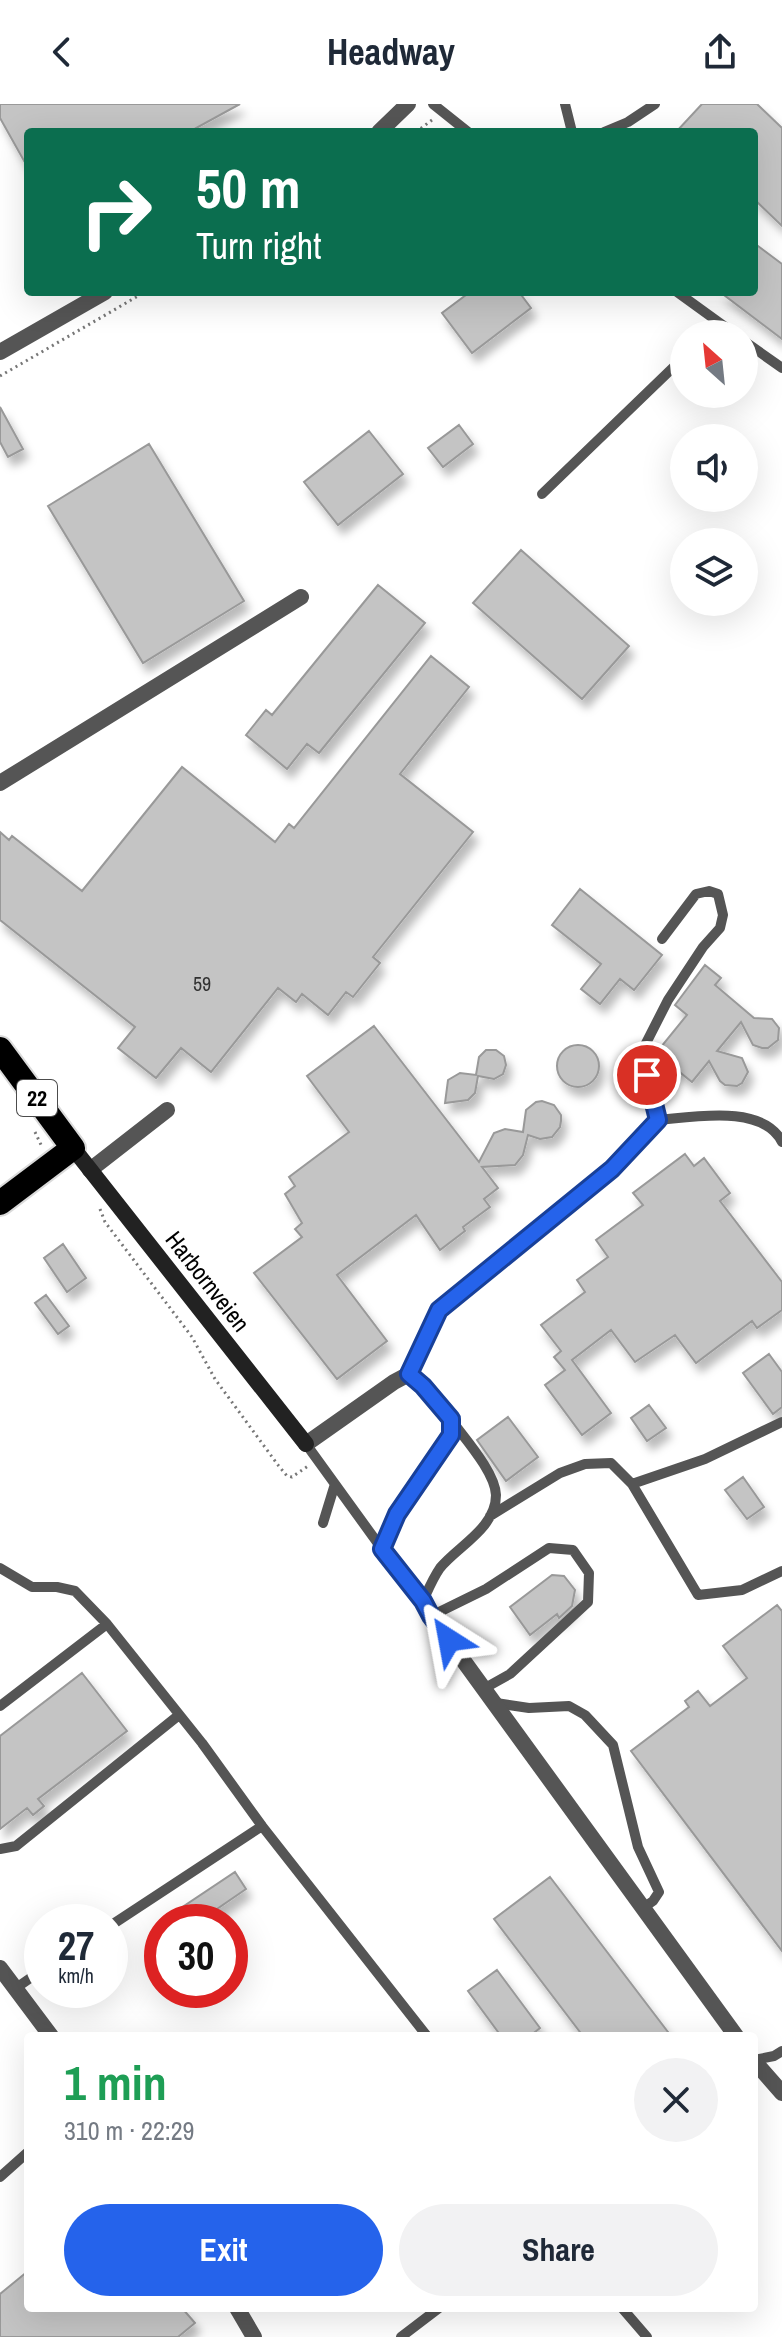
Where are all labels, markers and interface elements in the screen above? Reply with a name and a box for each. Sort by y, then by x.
text: Headway [327,28,455,76]
icon: back [40,30,84,74]
icon: share [698,30,742,74]
text: 50 m [196,150,301,225]
icon: right [64,160,168,264]
text: Turn right [196,222,321,270]
north arrow [670,320,758,408]
map controls [670,320,758,616]
button: sound [670,424,758,512]
button: layers [670,528,758,616]
house number: 59 [193,970,211,997]
pin [613,1041,681,1109]
icon: arrive [625,1053,669,1097]
road number: 22 [17,1080,57,1116]
street label: Harbornveien [159,1224,257,1338]
position arrow [407,1598,491,1682]
speed limit sign: 30 [144,1904,248,2008]
text: 27 [58,1919,94,1972]
text: km/h [58,1962,94,1989]
text: 1 min [64,2050,167,2115]
button: close [634,2058,718,2142]
text: 310 m · 22:29 [64,2113,194,2148]
button: Exit [64,2204,383,2296]
button: Share [399,2204,718,2296]

